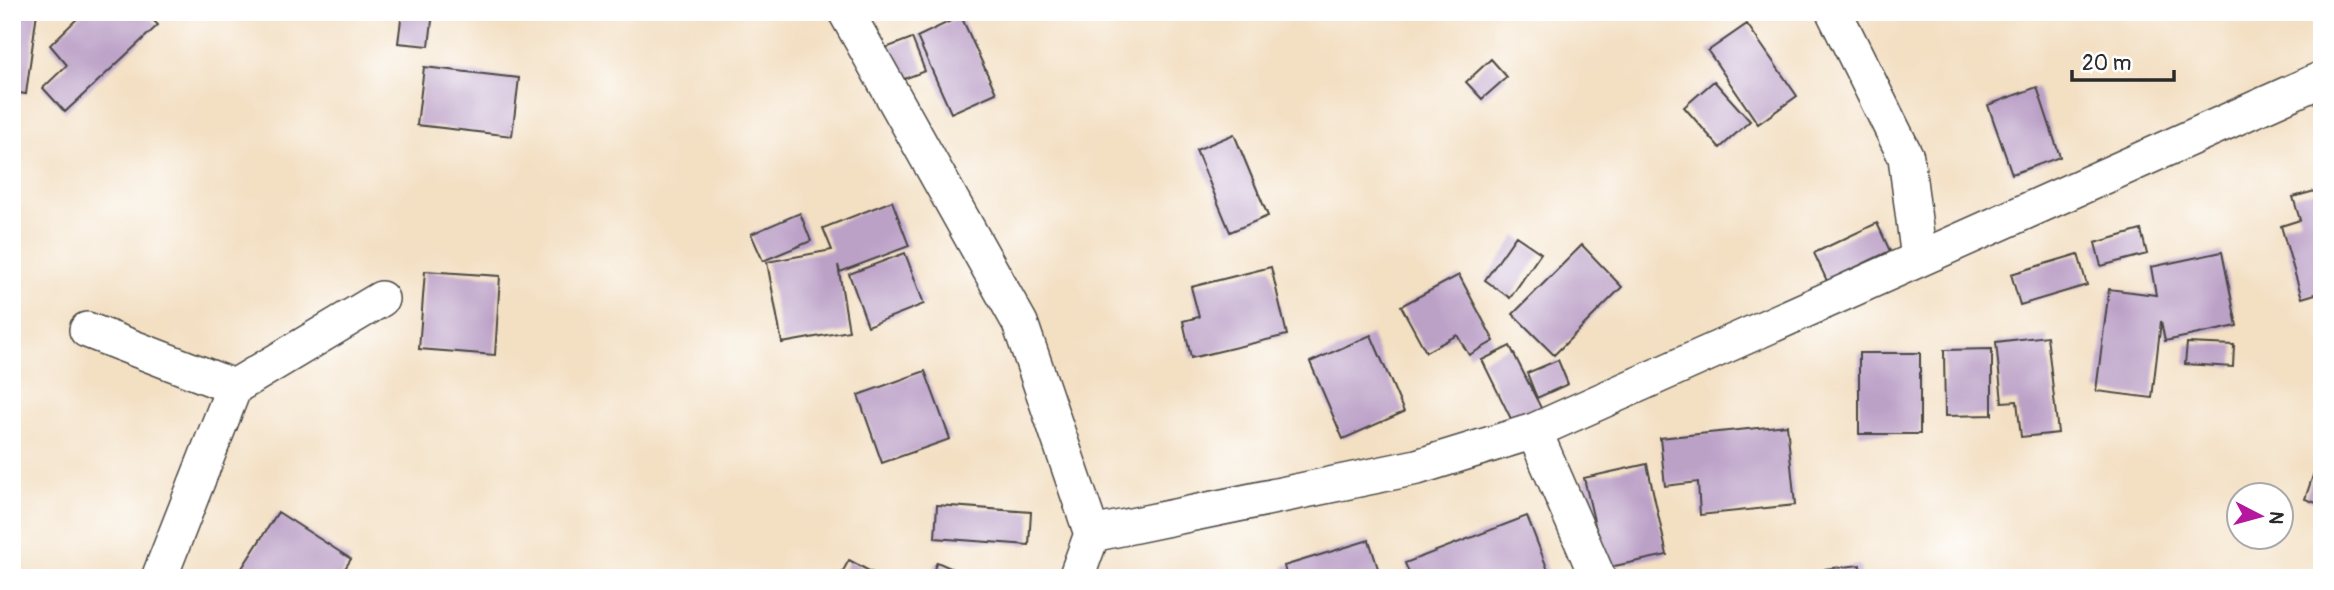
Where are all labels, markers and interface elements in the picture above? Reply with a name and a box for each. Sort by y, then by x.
scale bar [2072,38,2173,82]
text: 20 m [2082,50,2131,77]
north arrow [2226,482,2296,552]
text: N [2263,510,2289,525]

